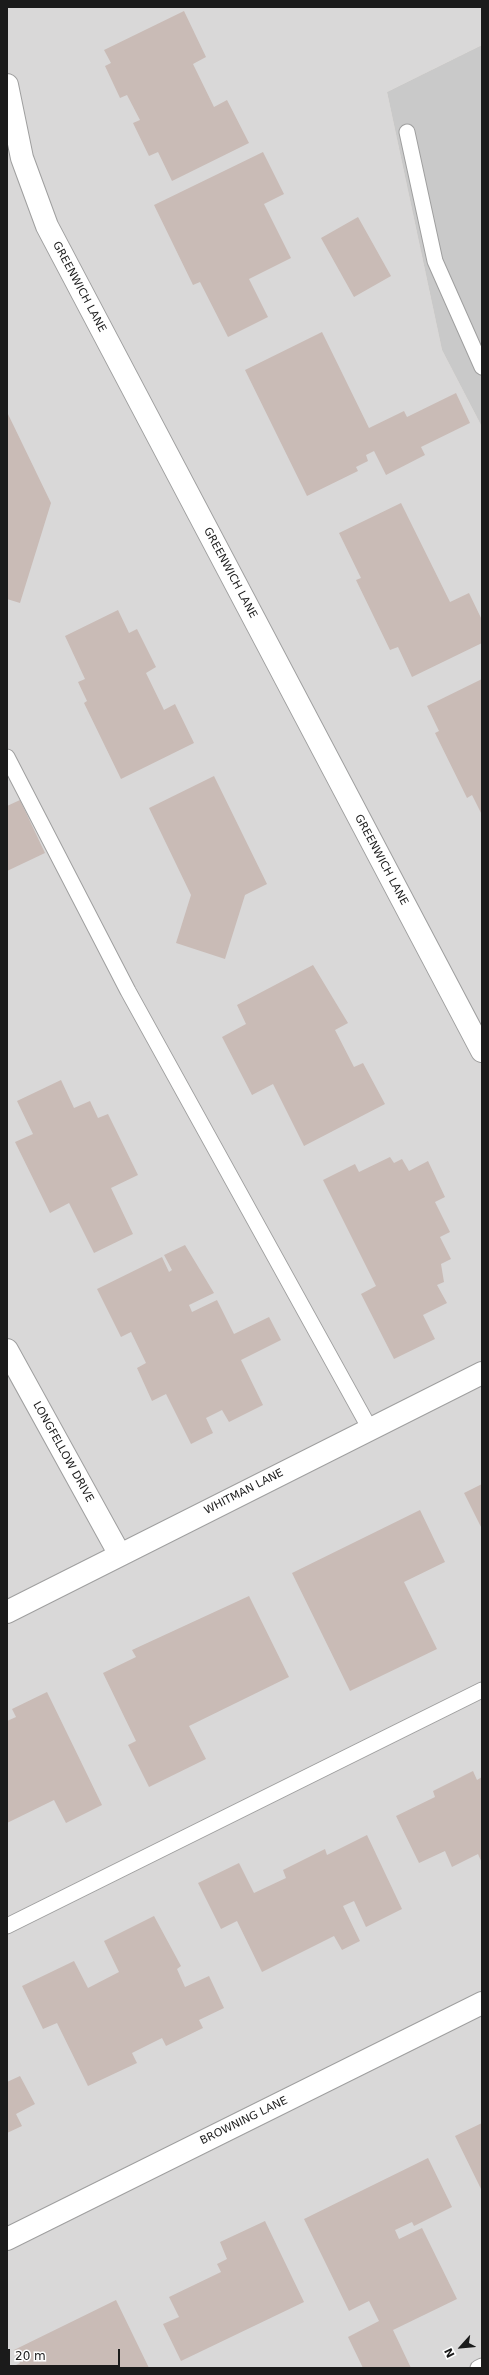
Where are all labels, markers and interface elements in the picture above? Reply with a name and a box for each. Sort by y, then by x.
street label: GREENWICH LANE [49,239,109,335]
street label: GREENWICH LANE [200,525,260,621]
street label: GREENWICH LANE [351,812,411,908]
street label: LONGFELLOW DRIVE [30,1399,96,1505]
street label: WHITMAN LANE [202,1466,286,1518]
street label: BROWNING LANE [198,2094,290,2148]
north arrow [441,2327,481,2367]
scale bar [10,2341,122,2367]
text: N [442,2346,458,2360]
text: 20 m [15,2349,46,2363]

